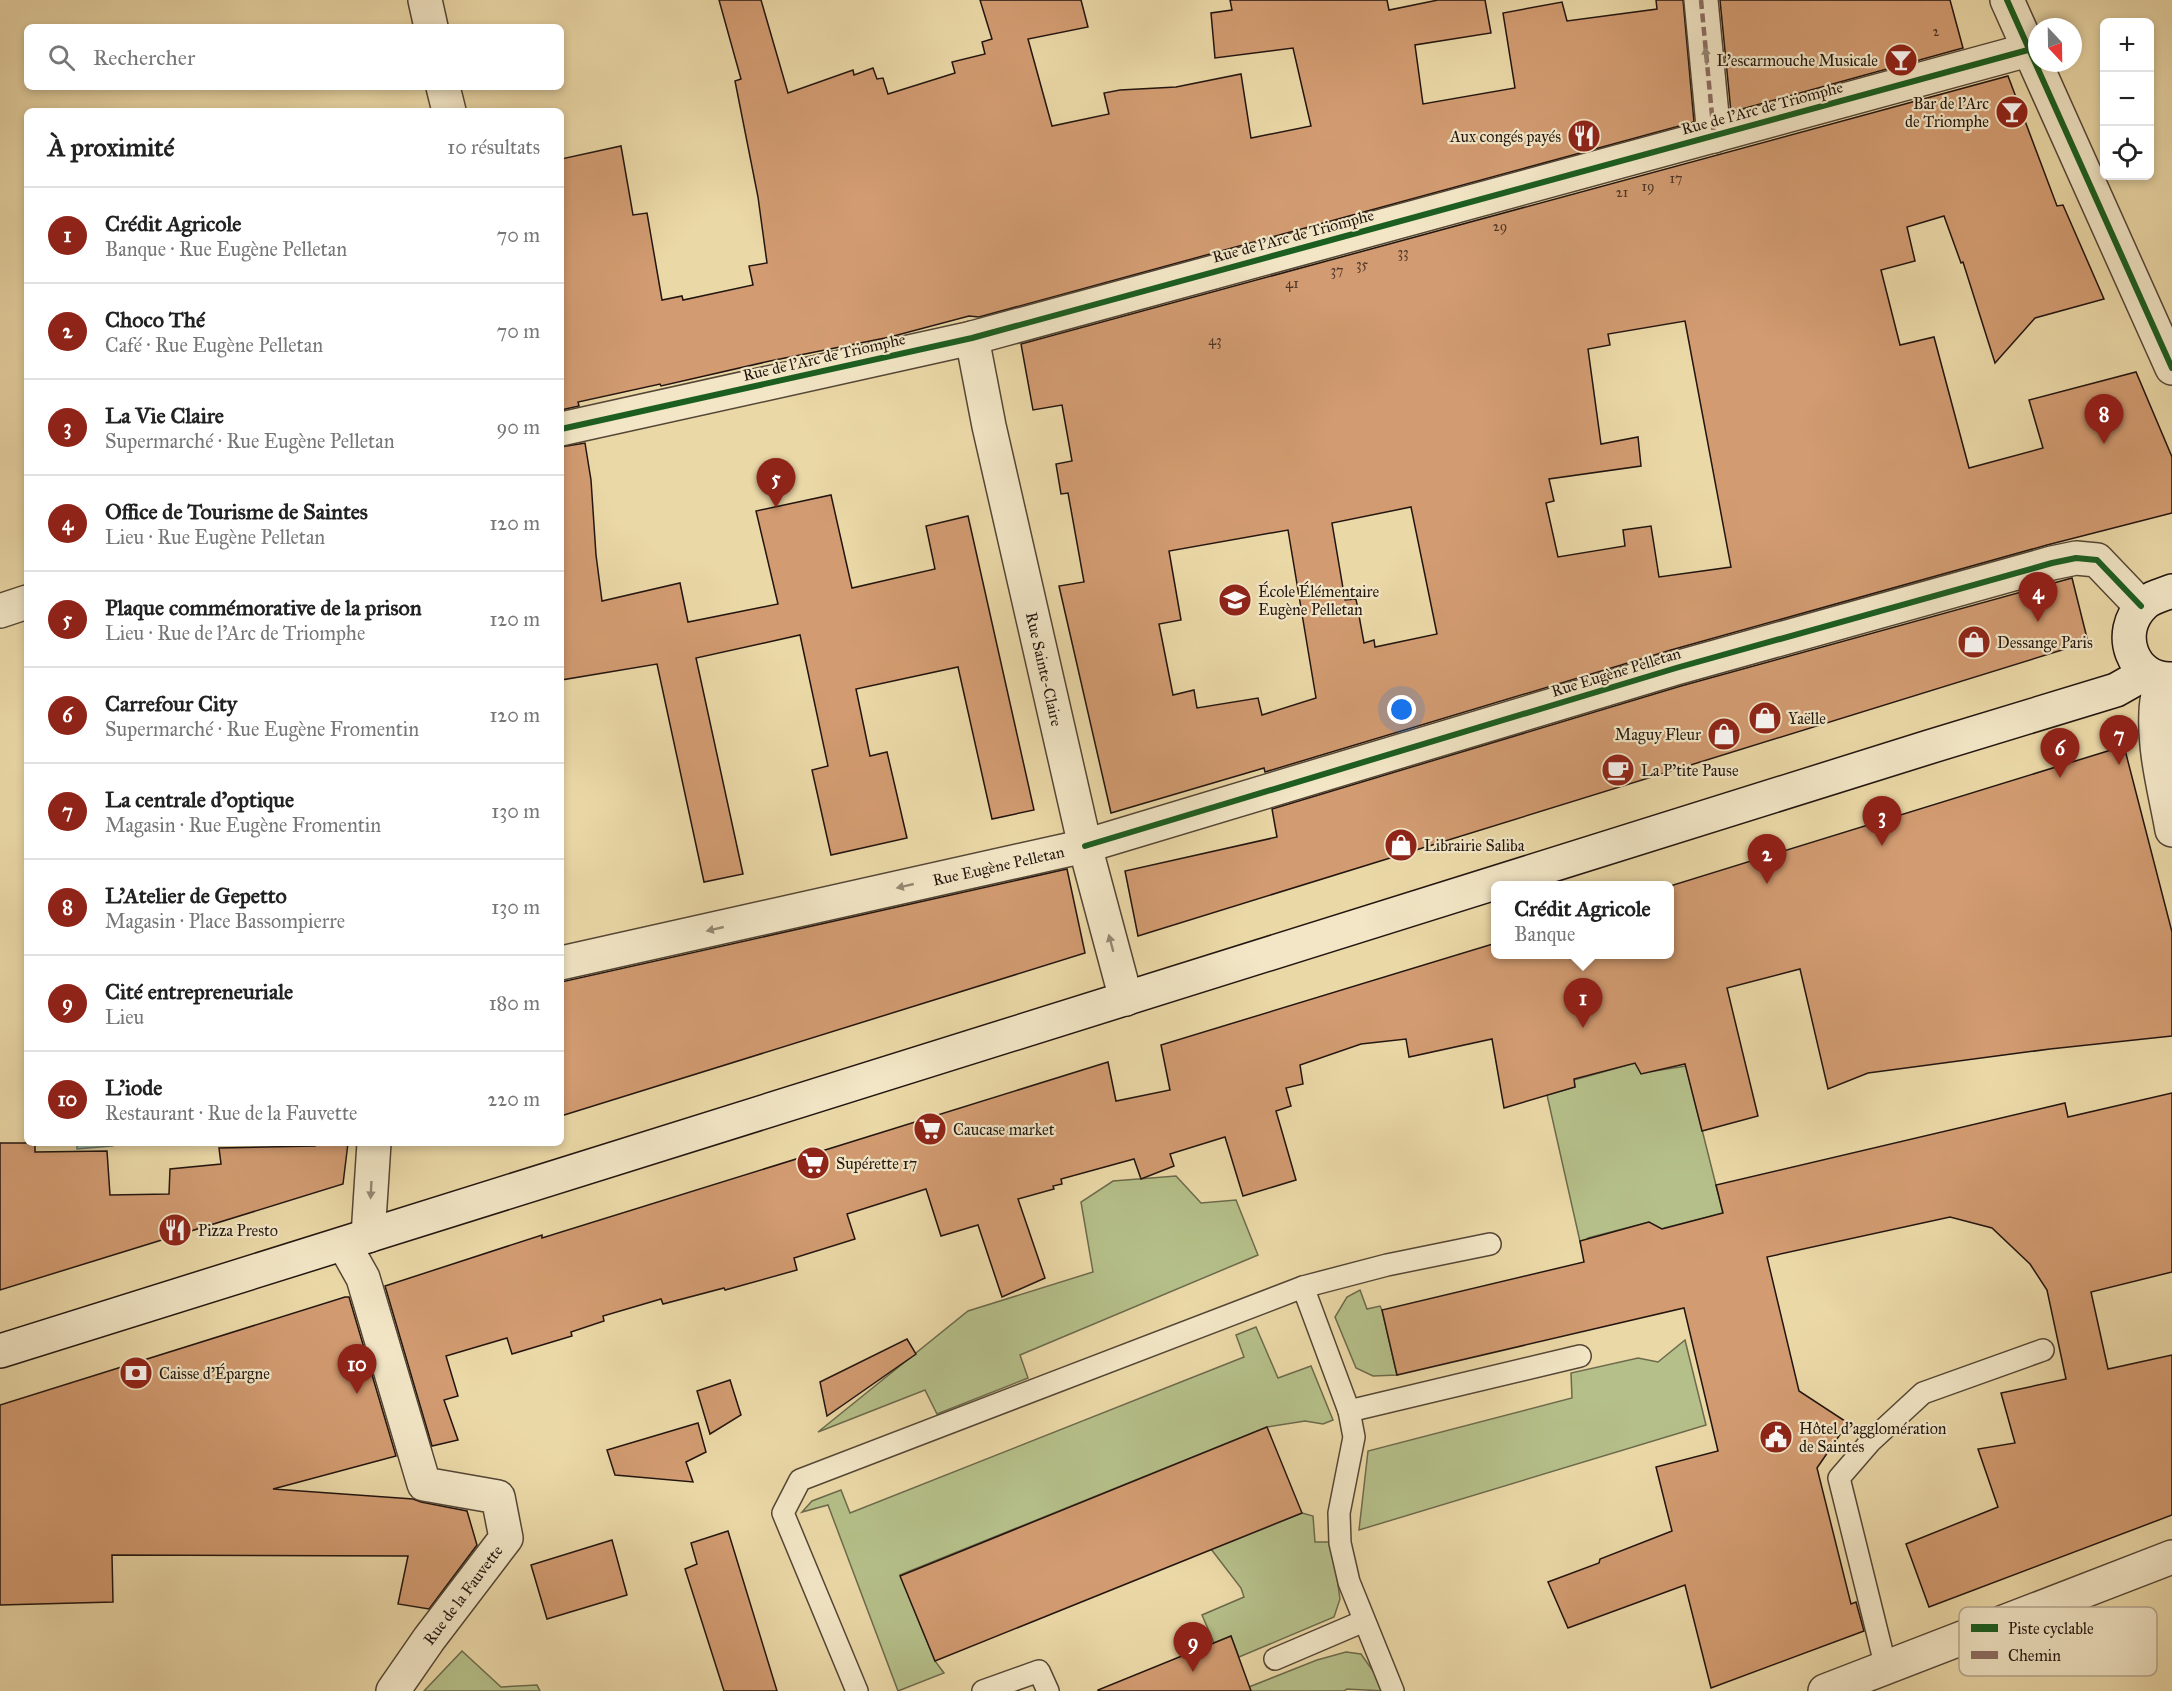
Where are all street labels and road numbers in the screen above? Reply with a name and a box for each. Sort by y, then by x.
street label: Rue de l'Arc de Triomphe [1679,77,1845,139]
street label: Rue de l'Arc de Triomphe [1210,205,1376,267]
street label: Rue de l'Arc de Triomphe [741,329,908,385]
street label: Rue Sainte-Claire [1022,610,1067,728]
street label: Rue Eugène Pelletan [1549,643,1684,702]
street label: Rue Eugène Pelletan [931,841,1066,889]
street label: Rue de la Fauvette [419,1541,507,1649]

